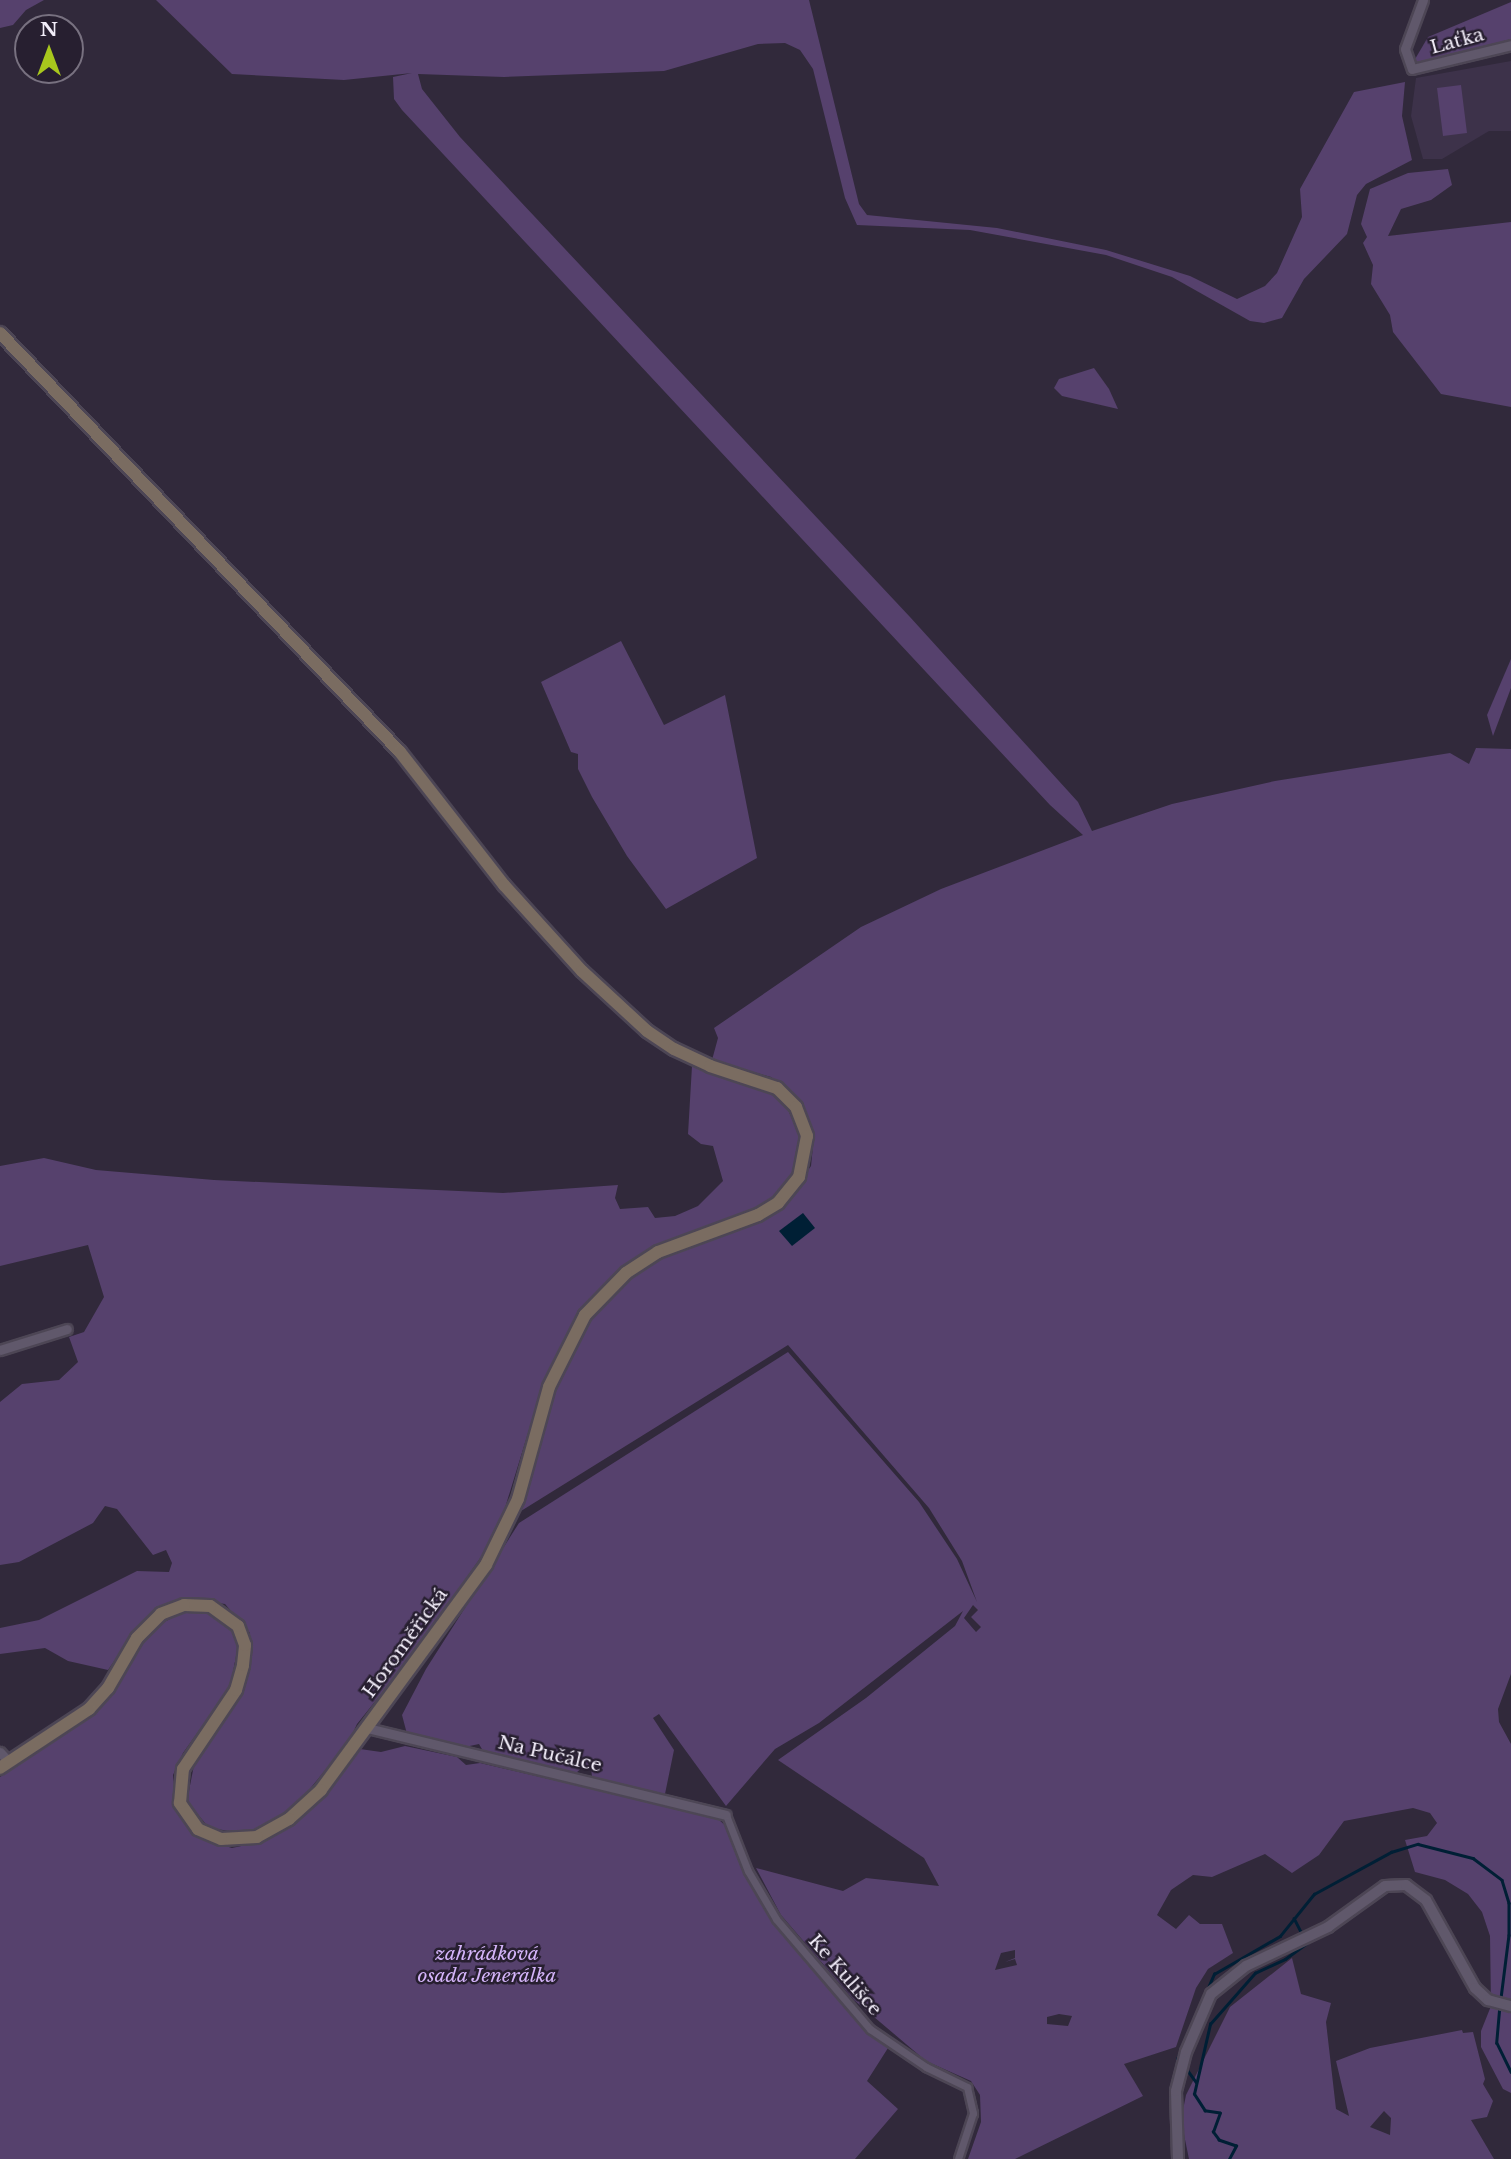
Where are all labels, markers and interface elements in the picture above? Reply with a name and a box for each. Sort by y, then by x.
north arrow [14,14,84,84]
text: N [40,18,58,41]
street label: Laťka [1428,23,1486,59]
street label: Horoměřická [358,1584,452,1702]
street label: Na Pučálce [496,1731,604,1777]
street label: Ke Kulišce [803,1930,887,2020]
park label: zahrádková osada Jenerálka [417,1943,557,1987]

